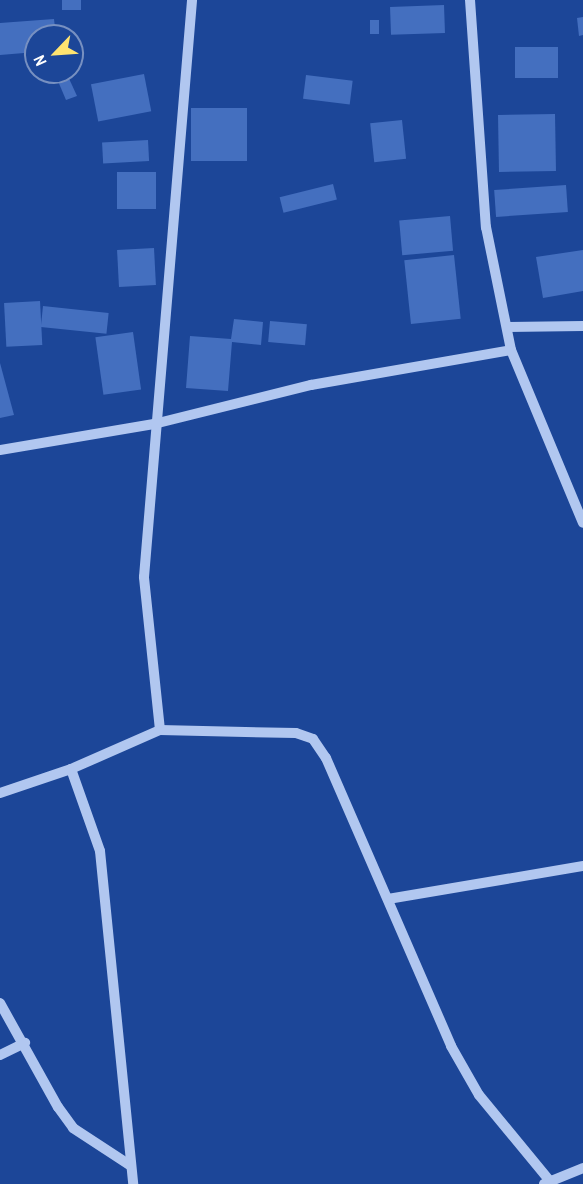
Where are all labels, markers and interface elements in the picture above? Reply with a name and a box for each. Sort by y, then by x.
north arrow [24,24,84,84]
text: N [28,52,51,70]

